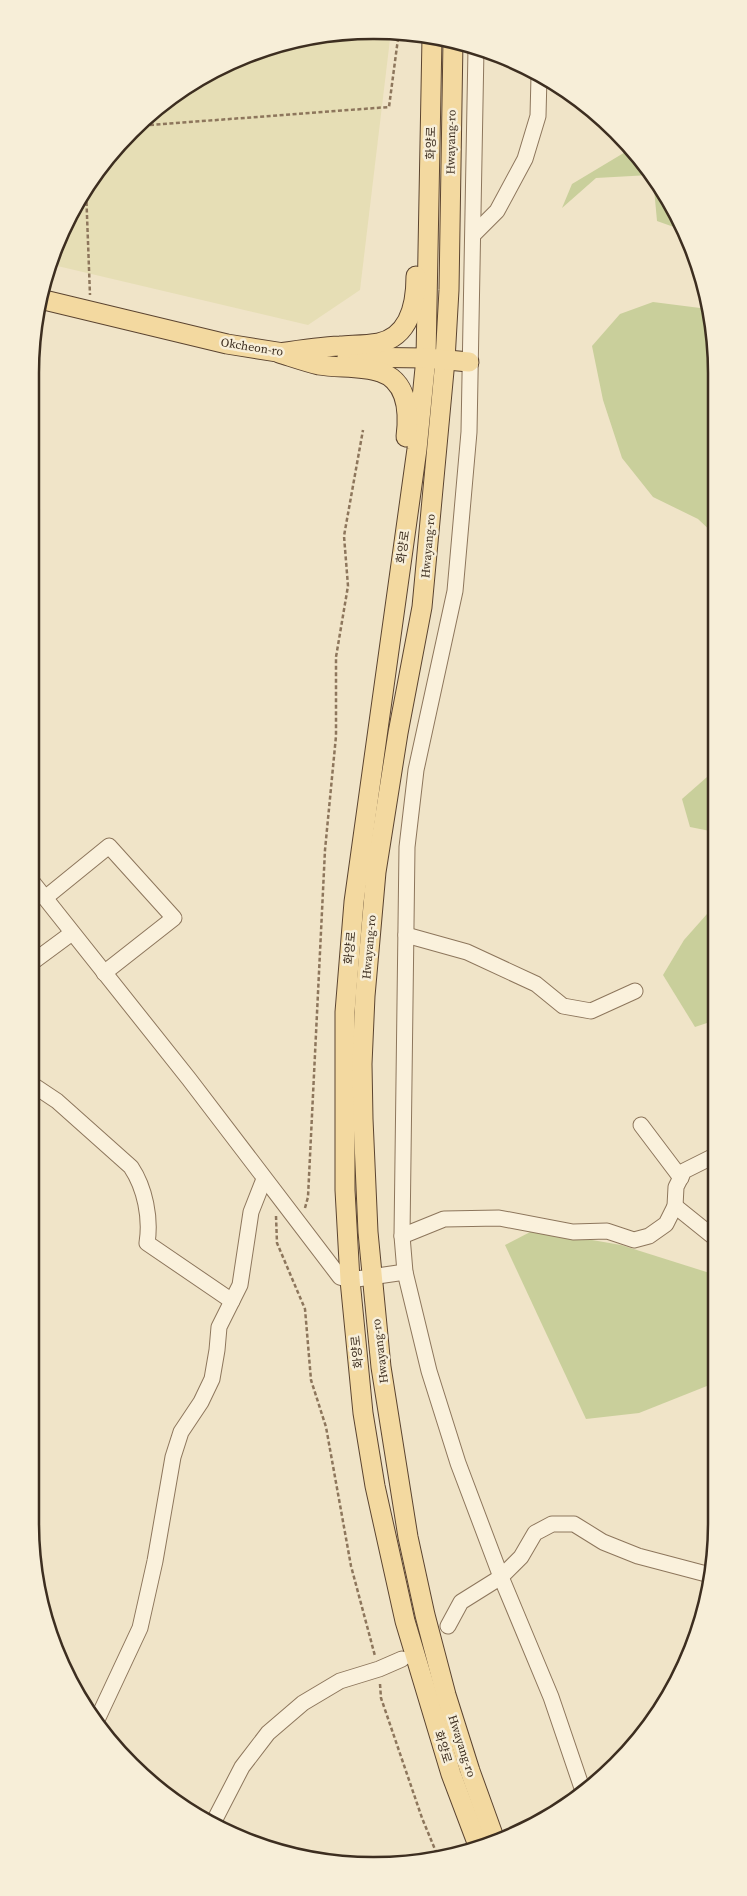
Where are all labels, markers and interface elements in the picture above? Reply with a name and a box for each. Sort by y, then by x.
street label: Hwayang-ro [442,109,460,174]
street label: 화양로 [423,126,439,160]
street label: Okcheon-ro [220,334,285,360]
street label: Hwayang-ro [417,513,439,579]
street label: 화양로 [393,529,413,565]
street label: Hwayang-ro [358,914,380,980]
street label: 화양로 [341,931,359,965]
street label: Hwayang-ro [368,1318,392,1384]
street label: 화양로 [347,1335,367,1369]
street label: Hwayang-ro [444,1713,480,1780]
street label: 화양로 [431,1729,455,1765]

